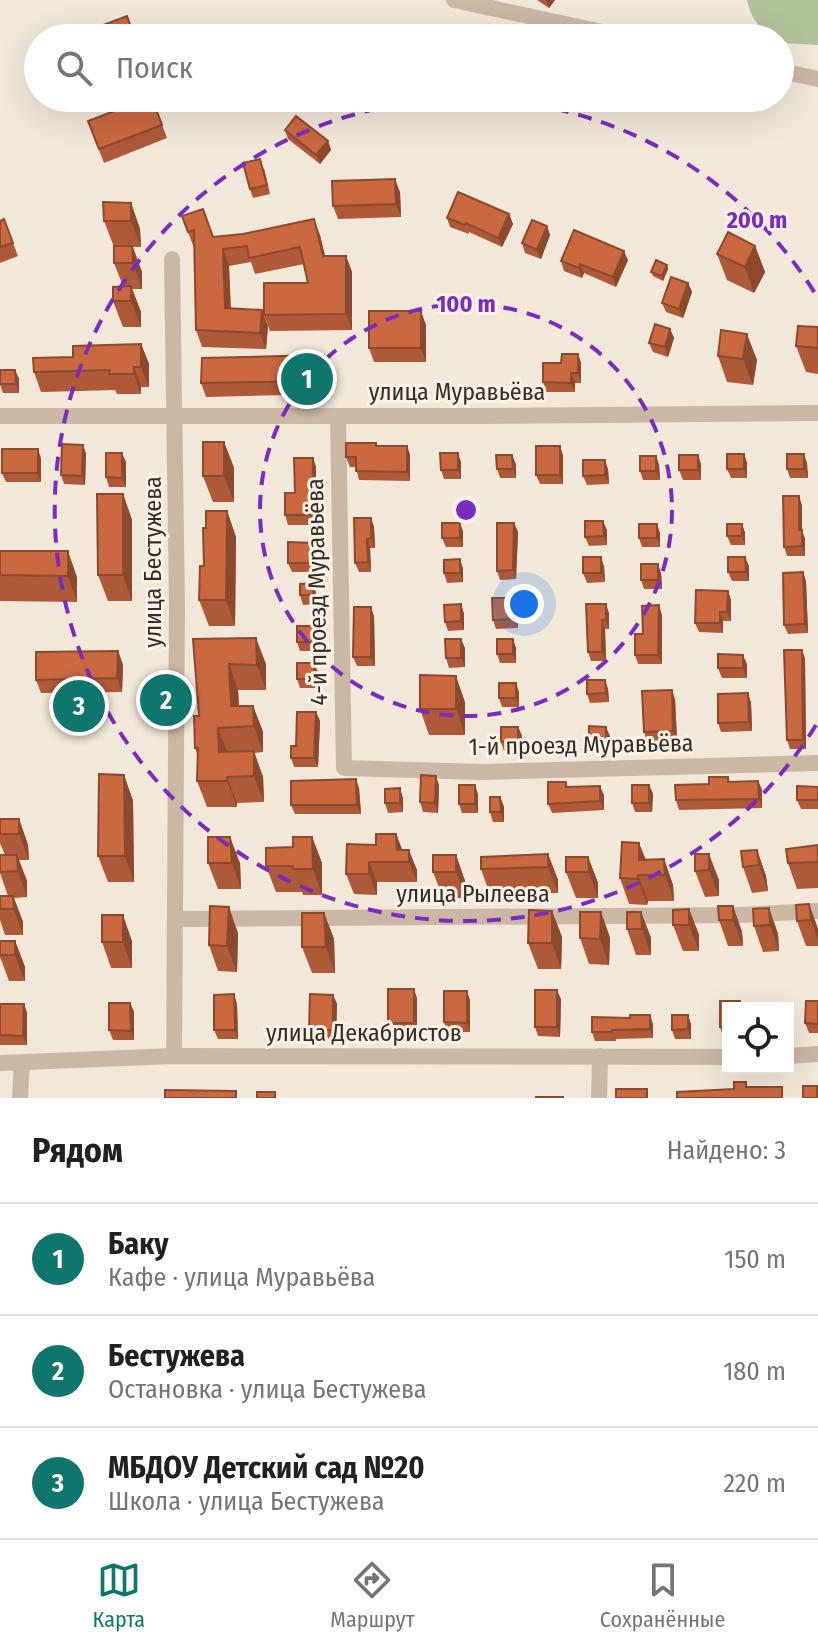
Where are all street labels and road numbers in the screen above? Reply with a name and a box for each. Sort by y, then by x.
street label: улица Муравьёва [369,378,545,406]
street label: улица Бестужева [139,476,167,648]
street label: 4-й проезд Муравьёва [301,478,333,706]
street label: 1-й проезд Муравьёва [468,729,694,761]
street label: улица Рылеева [396,880,550,908]
street label: улица Декабристов [266,1019,462,1047]

